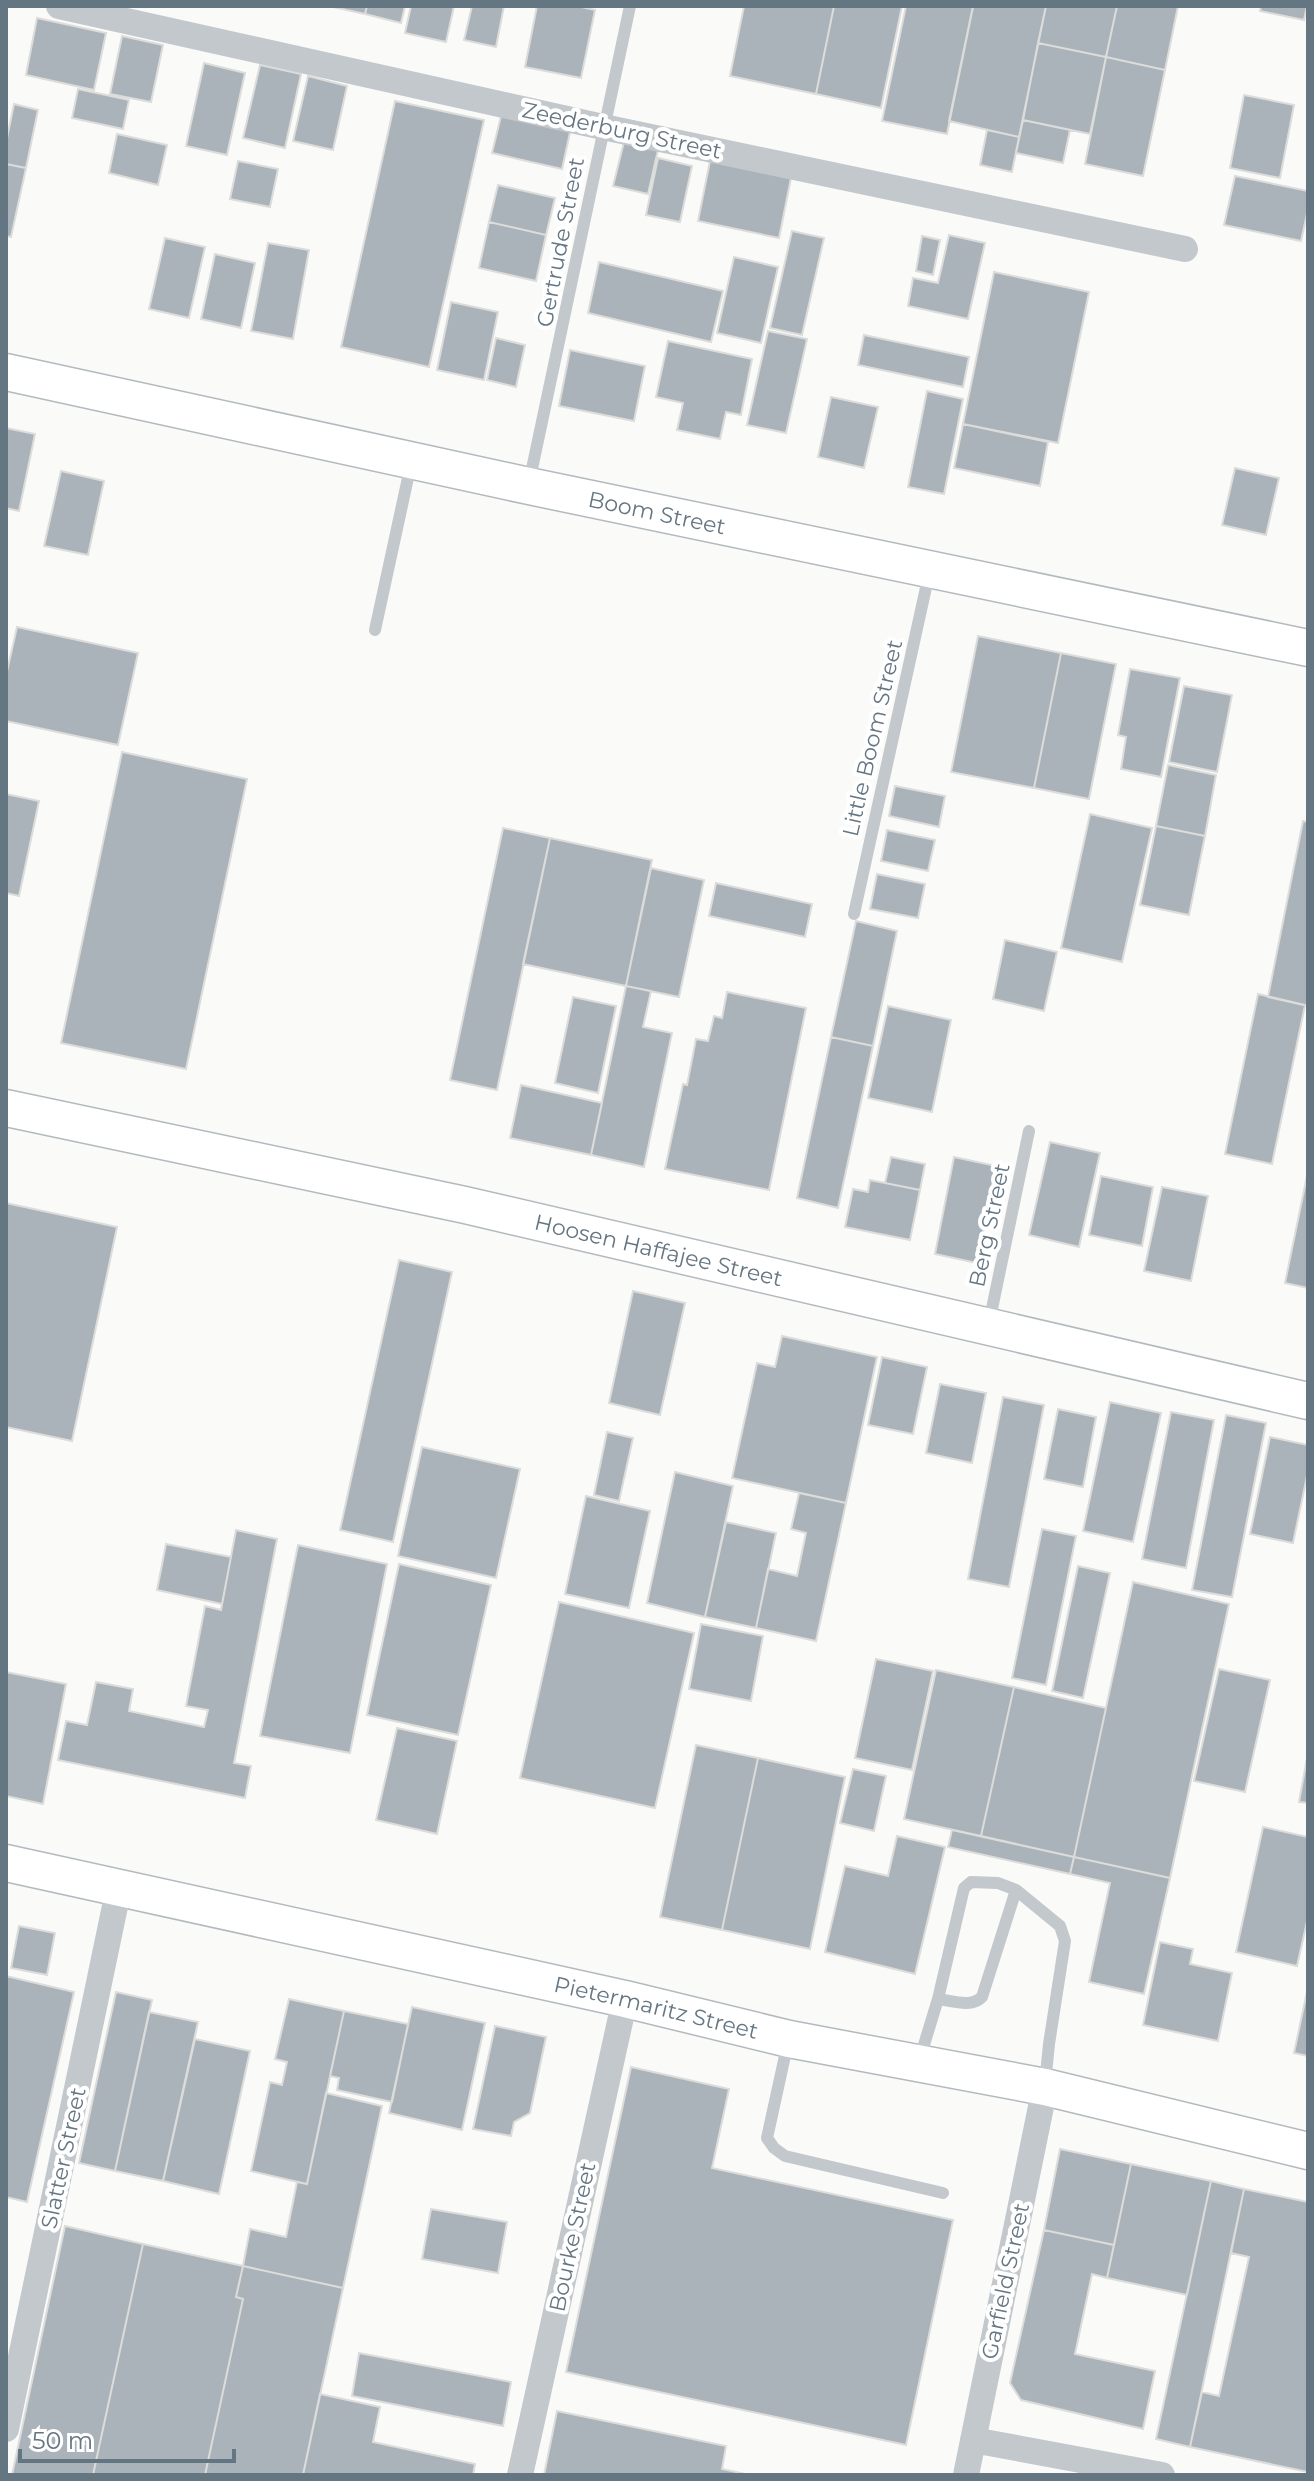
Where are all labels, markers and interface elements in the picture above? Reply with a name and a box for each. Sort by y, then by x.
street label: Zeederburg Street [520,96,724,165]
street label: Gertrude Street [531,155,590,329]
street label: Boom Street [586,486,728,541]
street label: Little Boom Street [837,637,908,839]
street label: Berg Street [963,1161,1016,1289]
street label: Hoosen Haffajee Street [532,1209,785,1292]
street label: Pietermaritz Street [552,1971,761,2045]
street label: Slatter Street [35,2085,92,2231]
street label: Bourke Street [543,2160,602,2314]
street label: Garfield Street [976,2201,1035,2362]
scale bar [20,2413,234,2463]
text: 50 m [32,2426,93,2455]

